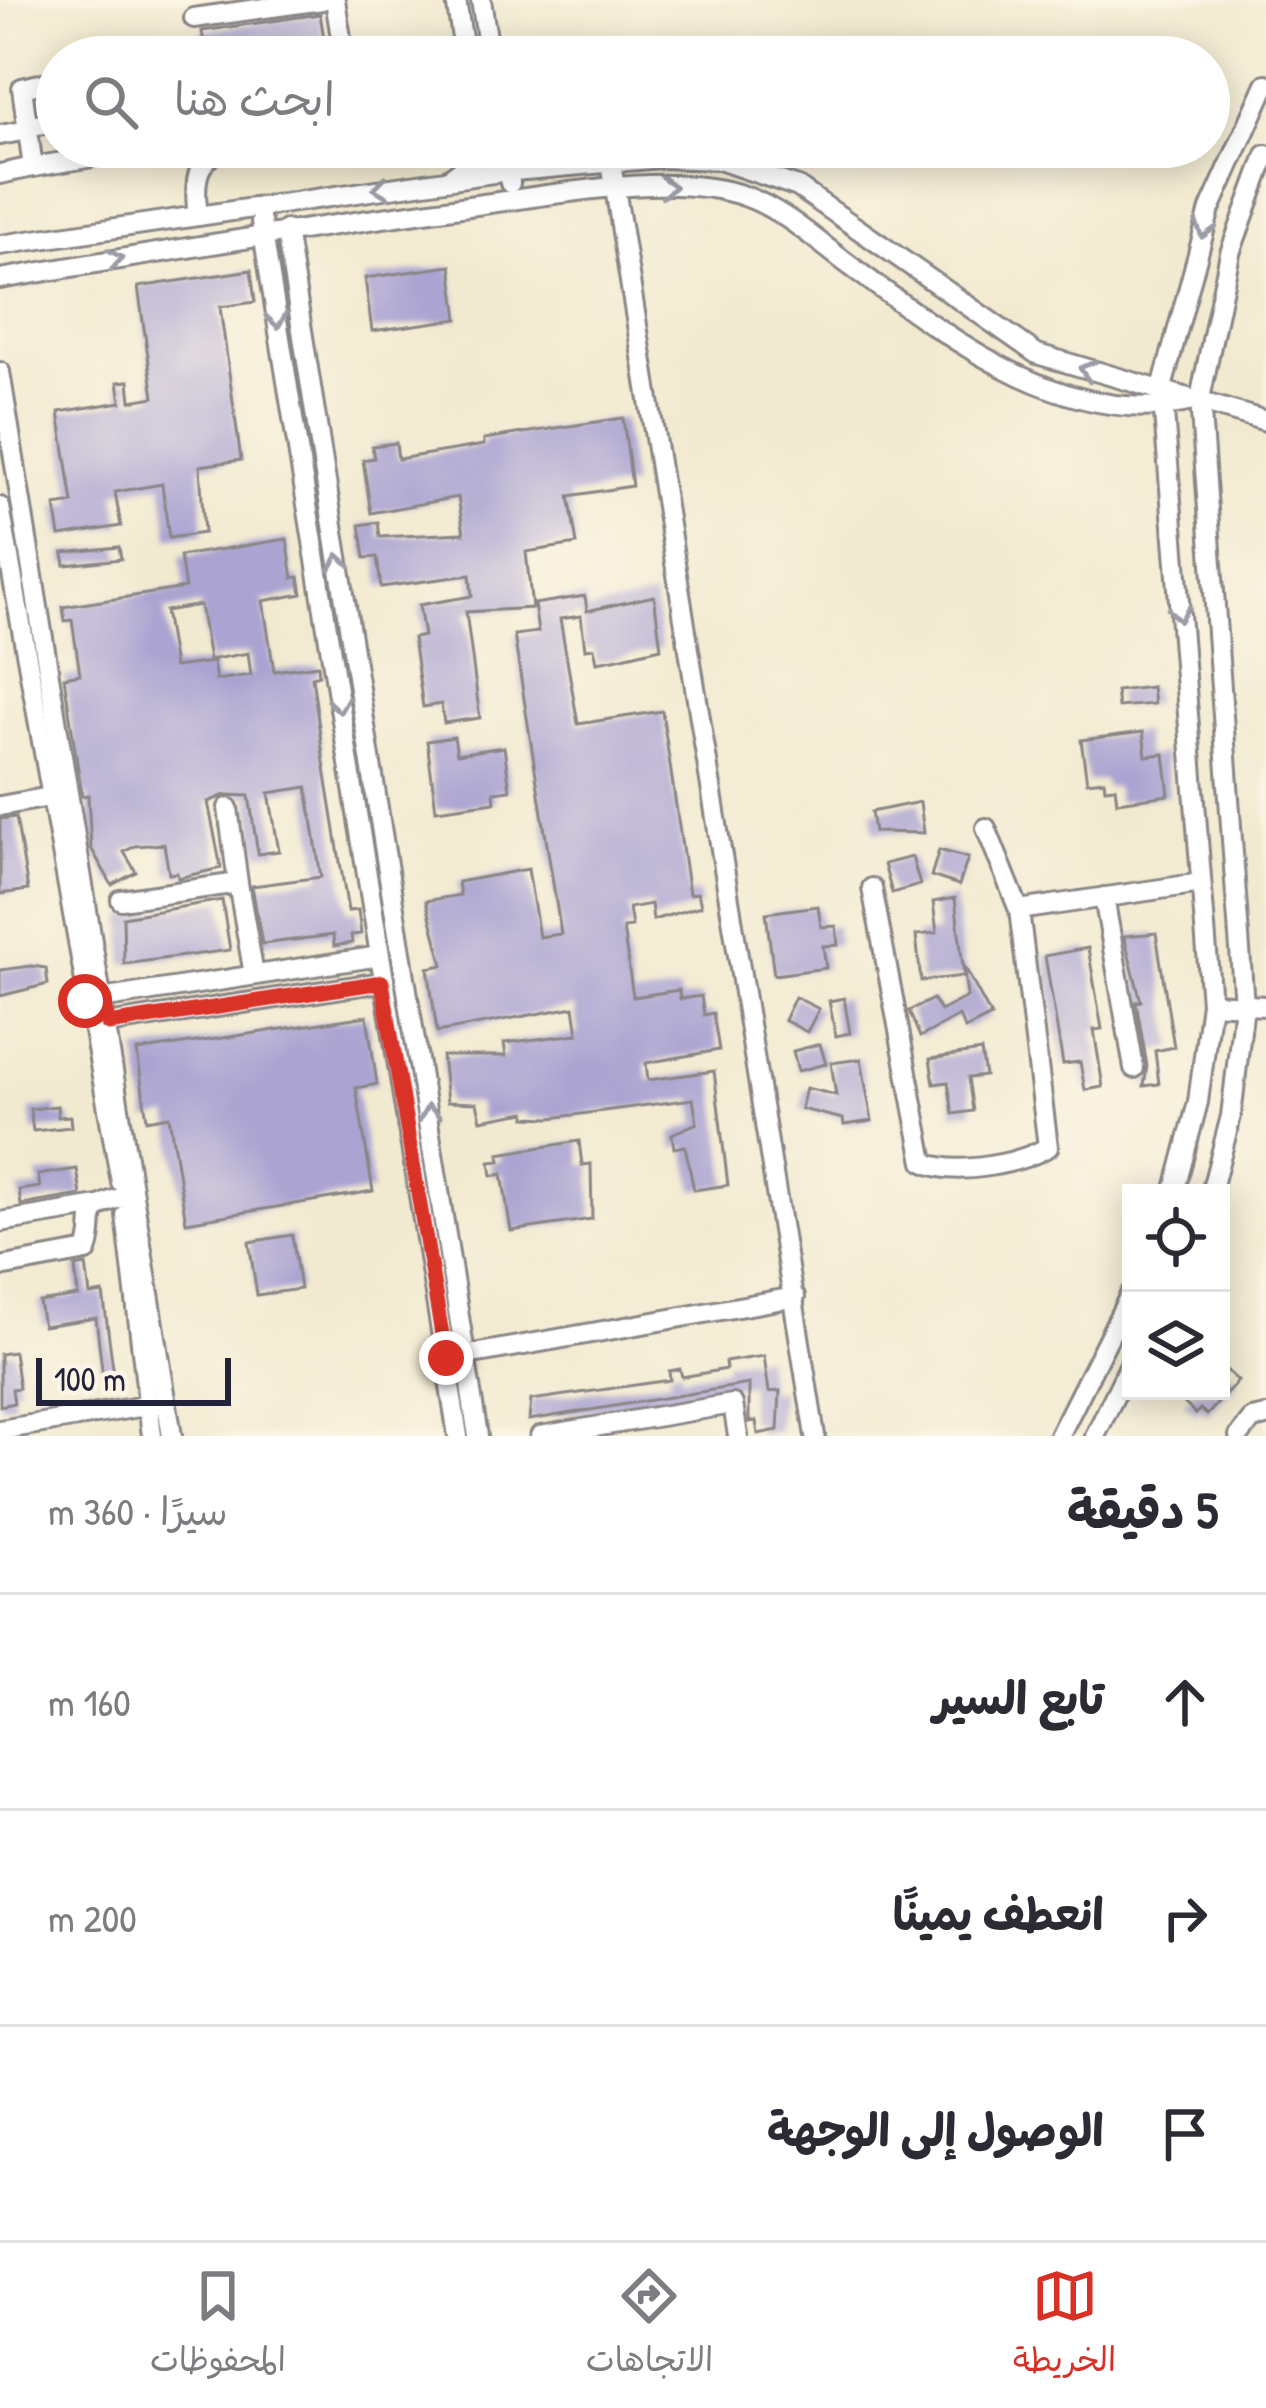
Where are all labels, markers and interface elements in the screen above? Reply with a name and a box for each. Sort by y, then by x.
search box [36,36,1230,168]
text: ابحث هنا [174,68,335,129]
icon: search [78,69,144,135]
one-way arrow [371,174,390,200]
one-way arrow [659,175,678,201]
one-way arrow [1193,219,1218,240]
one-way arrow [105,247,125,273]
one-way arrow [263,310,288,330]
one-way arrow [1077,359,1098,384]
one-way arrow [327,552,352,572]
one-way arrow [1165,605,1191,624]
one-way arrow [325,696,351,715]
route start [58,974,112,1028]
one-way arrow [417,1103,442,1123]
map controls [1122,1184,1230,1400]
button: locate [1122,1184,1230,1292]
button: layers [1122,1292,1230,1400]
route end [419,1331,473,1385]
scale bar [36,1352,231,1405]
text: 100 m [54,1357,126,1401]
text: 5 دقيقة [1067,1475,1218,1544]
text: سيرًا · 360 m [48,1484,228,1537]
text: تابع السير [933,1667,1104,1728]
icon: ahead [1152,1669,1218,1735]
text: 160 m [48,1675,131,1728]
text: انعطف يمينًا [893,1883,1104,1944]
icon: right [1152,1885,1218,1951]
text: 200 m [48,1891,137,1944]
text: الوصول إلى الوجهة [767,2099,1104,2160]
icon: arrive [1152,2101,1218,2167]
tab: المحفوظات [150,2263,286,2389]
tab: الاتجاهات [586,2263,713,2389]
tab: الخريطة [1013,2263,1116,2389]

